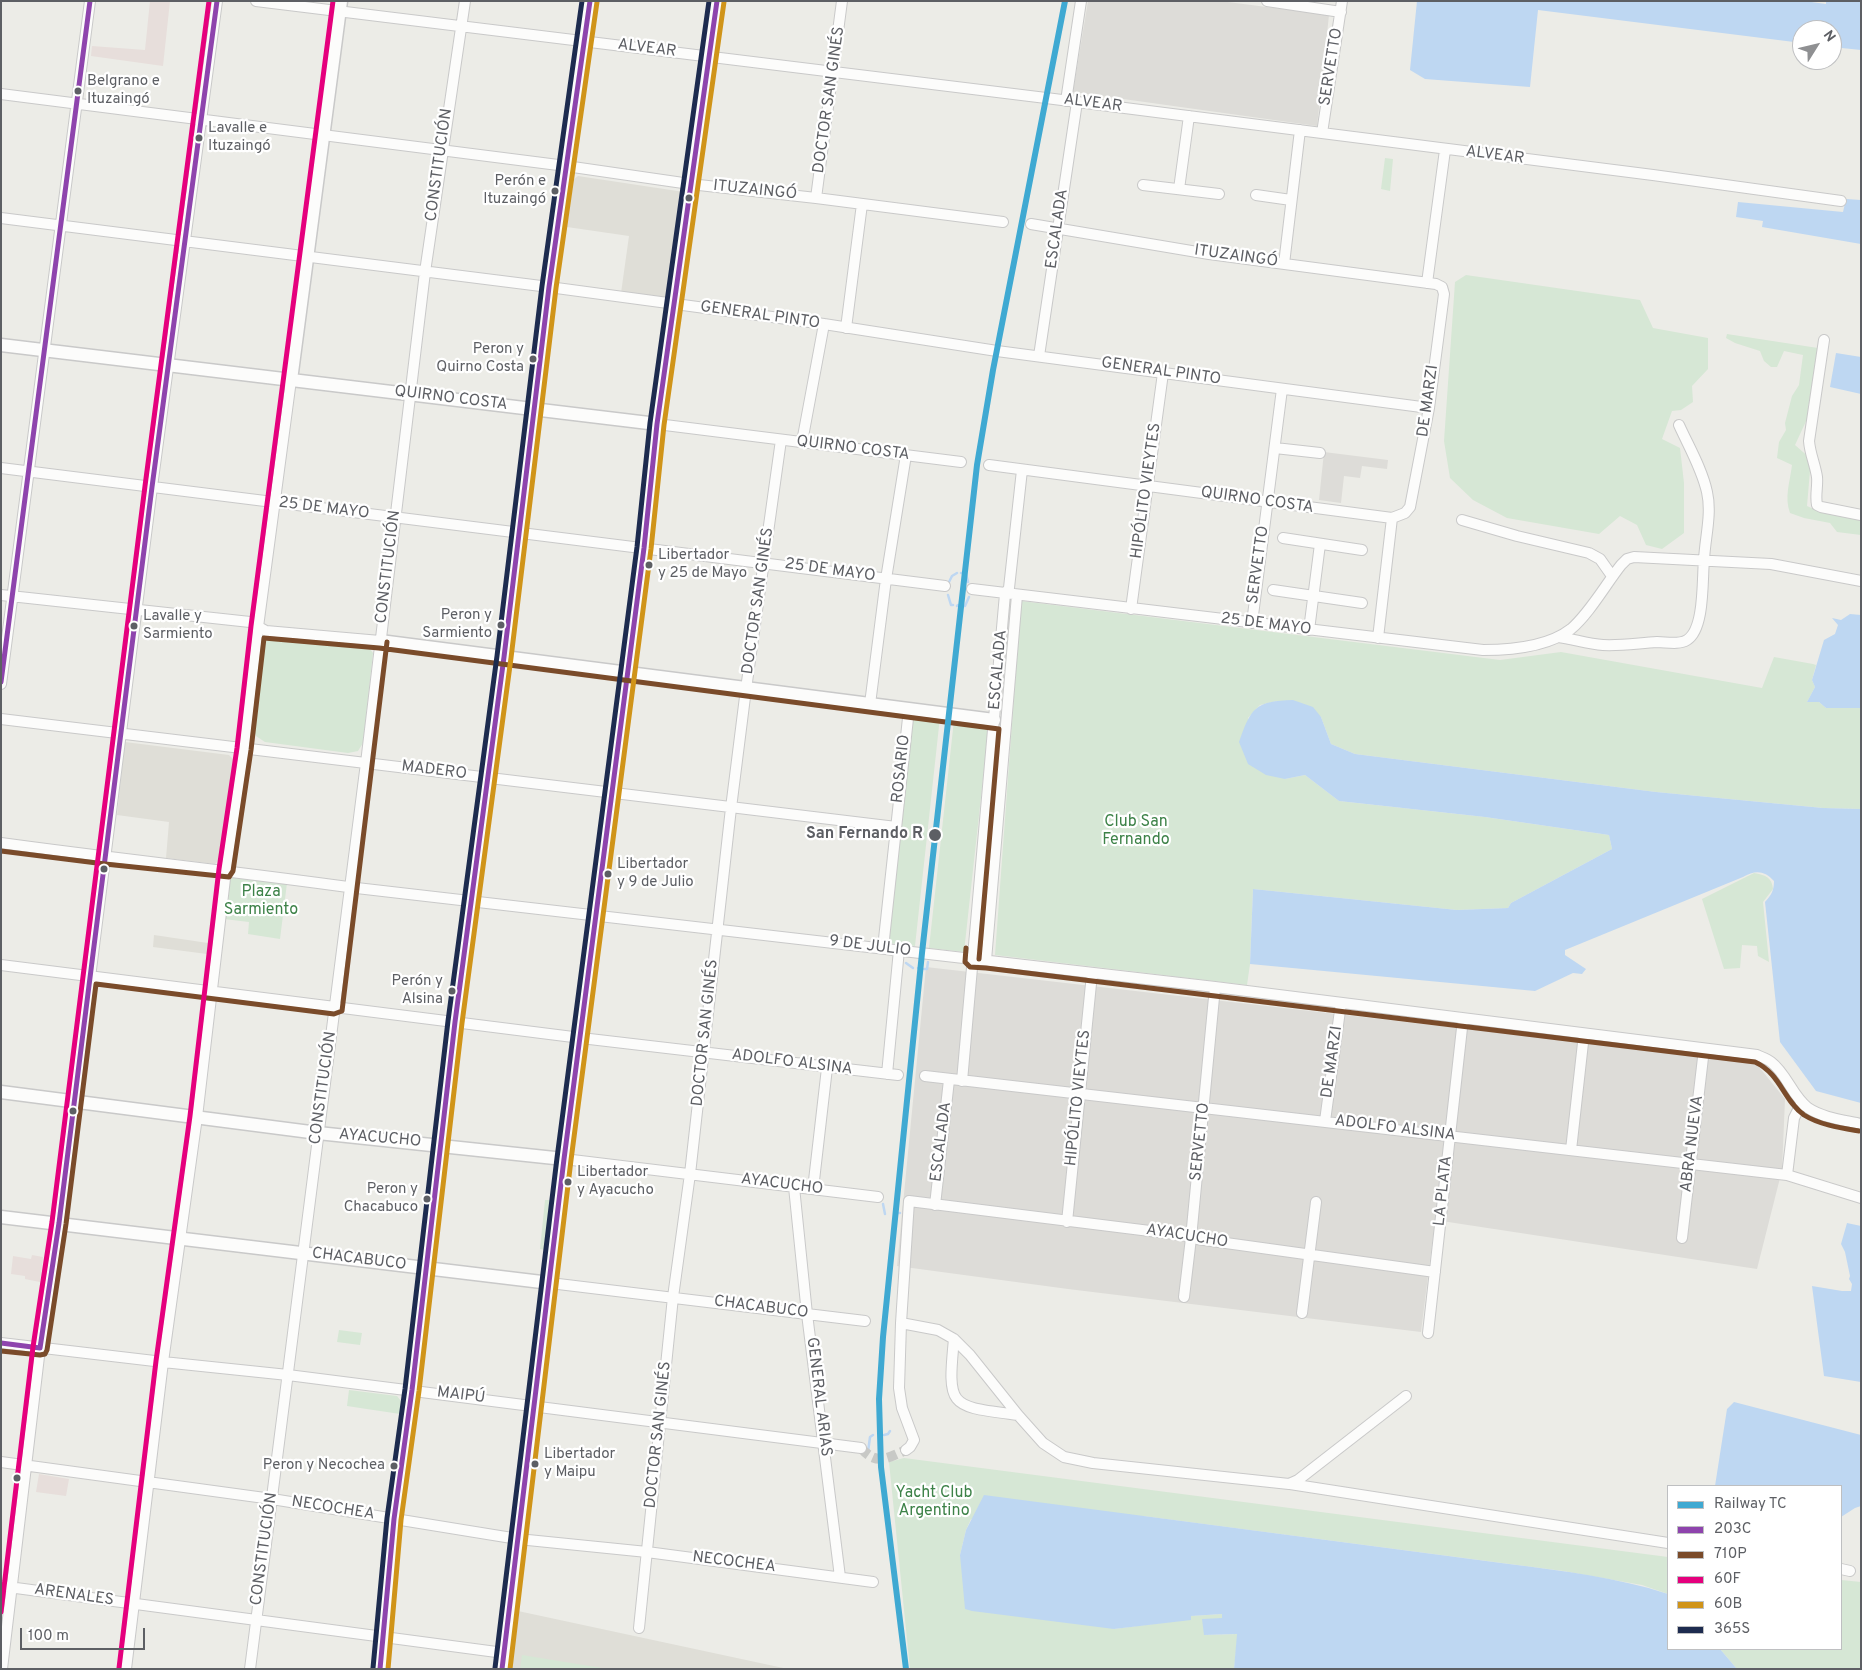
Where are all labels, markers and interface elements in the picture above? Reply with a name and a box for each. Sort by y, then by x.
north arrow [1792,20,1842,70]
street label: DOCTOR SAN GINÉS [810,25,850,175]
street label: SERVETTO [1316,27,1348,107]
text: N [1819,27,1839,46]
street label: ALVEAR [617,36,677,62]
place label: Belgrano e Ituzaingó [87,73,160,108]
marker: Belgrano e Ituzaingó [73,86,83,96]
street label: ALVEAR [1063,91,1123,117]
street label: CONSTITUCIÓN [423,107,457,223]
place label: Lavalle e Ituzaingó [208,120,271,155]
marker: Lavalle e Ituzaingó [194,133,204,143]
street label: ALVEAR [1465,143,1525,169]
place label: Perón e Ituzaingó [483,173,546,208]
street label: ITUZAINGÓ [712,177,798,205]
marker: Perón e Ituzaingó [550,186,560,196]
street label: ESCALADA [1043,188,1073,270]
unlabelled marker [684,193,694,203]
street label: ITUZAINGÓ [1193,242,1279,272]
street label: GENERAL PINTO [699,298,821,334]
place label: Peron y Quirno Costa [436,341,524,376]
marker: Peron y Quirno Costa [528,354,538,364]
street label: GENERAL PINTO [1100,354,1222,390]
street label: DE MARZI [1414,364,1444,438]
street label: QUIRNO COSTA [393,383,509,415]
street label: HIPÓLITO VIEYTES [1128,422,1166,560]
street label: QUIRNO COSTA [795,433,911,465]
street label: QUIRNO COSTA [1199,484,1315,518]
street label: 25 DE MAYO [278,494,370,524]
street label: CONSTITUCIÓN [373,509,405,625]
street label: SERVETTO [1244,525,1274,605]
street label: DOCTOR SAN GINÉS [739,526,779,676]
place label: Libertador y 25 de Mayo [658,547,747,582]
street label: 25 DE MAYO [783,555,877,587]
marker: Libertador y 25 de Mayo [644,560,654,570]
place label: Peron y Sarmiento [422,607,492,642]
place label: Lavalle y Sarmiento [143,608,213,643]
street label: 25 DE MAYO [1220,610,1312,640]
marker: Peron y Sarmiento [496,620,506,630]
marker: Lavalle y Sarmiento [129,621,139,631]
street label: ESCALADA [986,629,1012,711]
street label: ROSARIO [889,734,915,804]
street label: MADERO [400,757,468,785]
park label: Club San Fernando [1102,813,1170,851]
place label: San Fernando R [806,825,923,845]
marker: San Fernando R [927,827,943,843]
place label: Libertador y 9 de Julio [617,856,694,891]
unlabelled marker [99,864,109,874]
marker: Libertador y 9 de Julio [603,869,613,879]
park label: Plaza Sarmiento [224,883,298,921]
street label: 9 DE JULIO [828,932,912,962]
street label: DOCTOR SAN GINÉS [689,958,723,1108]
place label: Perón y Alsina [392,973,443,1008]
marker: Perón y Alsina [447,986,457,996]
street label: DE MARZI [1318,1025,1348,1099]
street label: HIPÓLITO VIEYTES [1062,1029,1096,1167]
street label: CONSTITUCIÓN [307,1030,341,1146]
street label: ADOLFO ALSINA [730,1046,854,1080]
street label: ABRA NUEVA [1678,1095,1708,1193]
street label: ESCALADA [928,1101,956,1183]
street label: SERVETTO [1187,1102,1215,1182]
unlabelled marker [68,1106,78,1116]
street label: ADOLFO ALSINA [1333,1112,1457,1146]
street label: AYACUCHO [338,1126,422,1152]
street label: LA PLATA [1431,1155,1457,1227]
place label: Libertador y Ayacucho [577,1164,654,1199]
street label: AYACUCHO [740,1170,824,1200]
marker: Libertador y Ayacucho [563,1177,573,1187]
place label: Peron y Chacabuco [344,1181,418,1216]
marker: Peron y Chacabuco [422,1194,432,1204]
street label: AYACUCHO [1145,1221,1229,1253]
street label: CHACABUCO [311,1245,407,1275]
street label: CHACABUCO [713,1293,809,1323]
street label: GENERAL ARIAS [801,1336,835,1458]
street label: DOCTOR SAN GINÉS [642,1360,676,1510]
street label: MAIPÚ [436,1384,486,1408]
place label: Libertador y Maipu [544,1446,615,1481]
place label: Peron y Necochea [263,1457,385,1475]
marker: Libertador y Maipu [530,1459,540,1469]
marker: Peron y Necochea [389,1461,399,1471]
unlabelled marker [12,1473,22,1483]
park label: Yacht Club Argentino [896,1484,972,1522]
legend [1667,1485,1842,1650]
street label: CONSTITUCIÓN [248,1491,282,1607]
street label: NECOCHEA [290,1493,376,1525]
text: Railway TC [1714,1495,1787,1514]
text: 203C [1714,1520,1751,1539]
text: 710P [1714,1545,1747,1564]
street label: NECOCHEA [691,1548,777,1578]
text: 60F [1714,1570,1741,1589]
street label: ARENALES [33,1581,115,1611]
text: 60B [1714,1595,1742,1614]
scale bar [22,1618,148,1650]
text: 365S [1714,1620,1750,1639]
text: 100 m [28,1627,69,1646]

